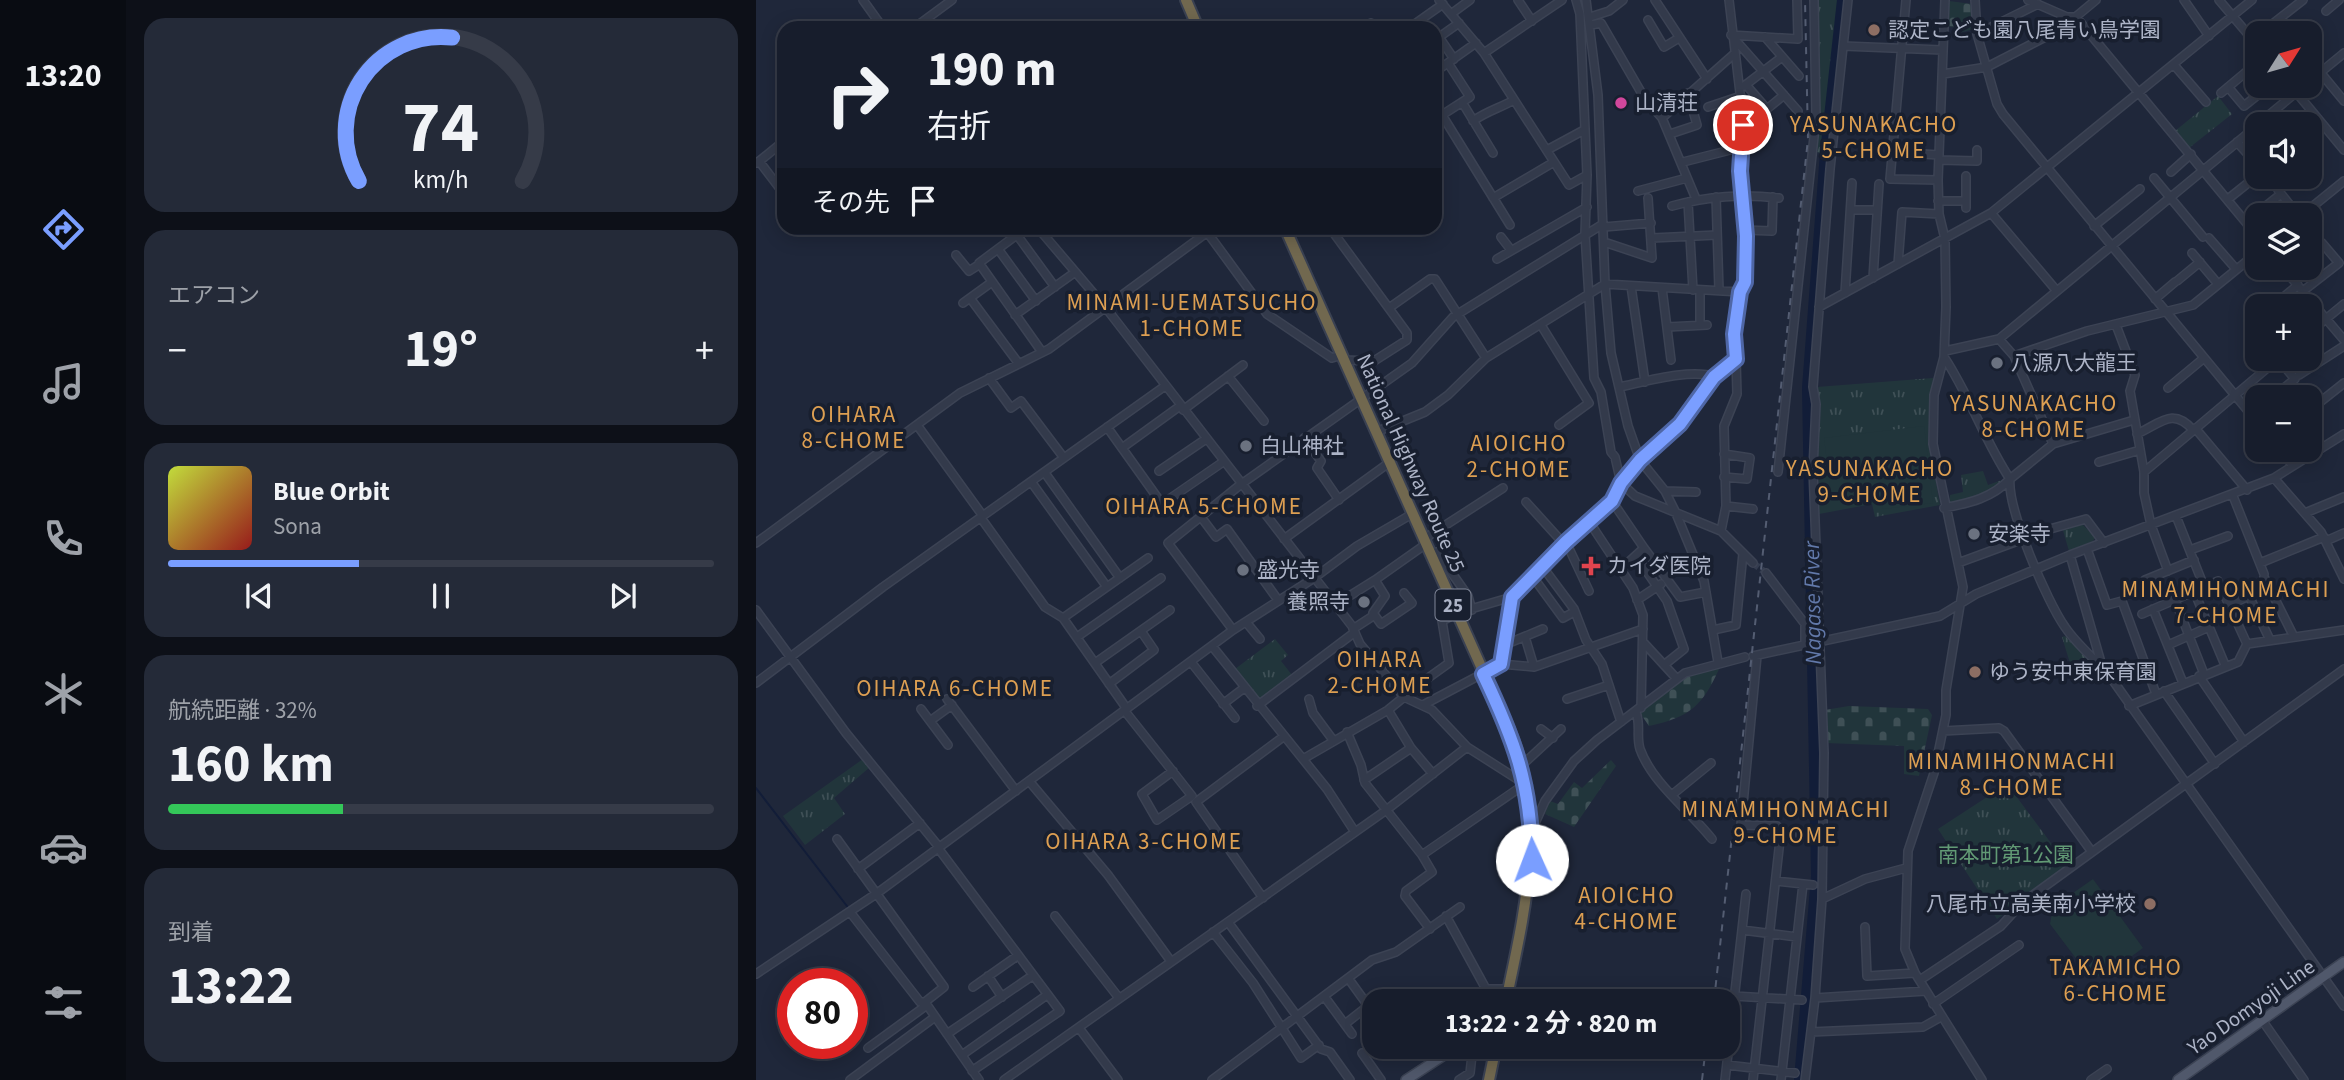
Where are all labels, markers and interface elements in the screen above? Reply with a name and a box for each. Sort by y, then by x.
place label: 認定こども園八尾青い鳥学園 [1888,15,2161,45]
north arrow [2245,21,2322,98]
map controls [2245,21,2322,462]
marker: 認定こども園八尾青い鳥学園 [1866,22,1882,38]
text: 190 m [927,35,1056,105]
icon: right [812,49,903,140]
text: 13:20 [24,53,102,99]
text: 74 [403,77,479,181]
place label: 山清荘 [1635,88,1698,118]
marker: 山清荘 [1613,95,1629,111]
pin [1713,95,1773,155]
text: 右折 [927,104,991,150]
icon: arrive [1724,106,1762,144]
district label: YASUNAKACHO 5-CHOME [1789,108,1958,167]
button: sound [2245,112,2322,189]
text: km/h [413,162,469,198]
icon: arrive [904,182,942,220]
text: その先 [812,184,890,221]
button: layers [2245,203,2322,280]
icon: directions [39,205,88,254]
text: エアコン [168,279,260,312]
district label: MINAMI-UEMATSUCHO 1-CHOME [1067,286,1317,345]
button: + [2245,294,2322,371]
text: 19° [404,313,478,387]
text: − [168,324,187,378]
text: + [695,324,714,378]
place label: 八源八大龍王 [2011,348,2137,378]
street label: National Highway Route 25 [1349,349,1473,577]
marker: 八源八大龍王 [1989,355,2005,371]
icon: music [39,359,88,408]
button: − [2245,385,2322,462]
district label: YASUNAKACHO 8-CHOME [1949,387,2118,446]
district label: OIHARA 8-CHOME [802,398,906,457]
district label: AIOICHO 2-CHOME [1467,427,1571,486]
place label: 白山神社 [1260,431,1344,461]
marker: 白山神社 [1238,438,1254,454]
district label: YASUNAKACHO 9-CHOME [1785,452,1954,511]
text: Blue Orbit [273,473,390,510]
district label: OIHARA 5-CHOME [1105,490,1303,523]
text: Sona [273,510,322,543]
icon: phone [39,514,88,563]
place label: 安楽寺 [1988,519,2051,549]
marker: 安楽寺 [1966,526,1982,542]
water label: Nagase River [1795,540,1830,665]
place label: カイダ医院 [1607,551,1711,581]
place label: 盛光寺 [1257,555,1320,585]
marker: カイダ医院 [1581,556,1601,576]
marker: 盛光寺 [1235,562,1251,578]
district label: MINAMIHONMACHI 7-CHOME [2121,573,2331,632]
icon: previous [240,577,278,615]
icon: pause [422,577,460,615]
icon: next [604,577,642,615]
place label: 養照寺 [1287,587,1350,617]
road number: 25 [1436,590,1470,620]
marker: 養照寺 [1356,594,1372,610]
district label: OIHARA 2-CHOME [1328,643,1432,702]
place label: ゆう安中東保育園 [1989,657,2157,687]
marker: ゆう安中東保育園 [1967,664,1983,680]
icon: climate [39,669,88,718]
district label: OIHARA 6-CHOME [856,672,1054,705]
text: 航続距離 · 32% [168,694,317,727]
text: 160 km [168,728,334,802]
district label: MINAMIHONMACHI 8-CHOME [1907,745,2117,804]
district label: MINAMIHONMACHI 9-CHOME [1681,793,1891,852]
icon: car [39,823,88,872]
position arrow [1495,823,1569,897]
district label: OIHARA 3-CHOME [1045,825,1243,858]
park label: 南本町第1公園 [1938,840,2074,870]
district label: AIOICHO 4-CHOME [1575,879,1679,938]
place label: 八尾市立高美南小学校 [1926,889,2136,919]
marker: 八尾市立高美南小学校 [2142,896,2158,912]
text: 到着 [168,916,214,949]
text: 13:22 [168,950,293,1024]
district label: TAKAMICHO 6-CHOME [2049,951,2183,1010]
street label: Yao Domyoji Line [2180,952,2321,1063]
speed limit sign: 80 [777,968,868,1059]
icon: filters [39,978,88,1027]
text: 13:22 · 2 分 · 820 m [1445,1005,1657,1042]

